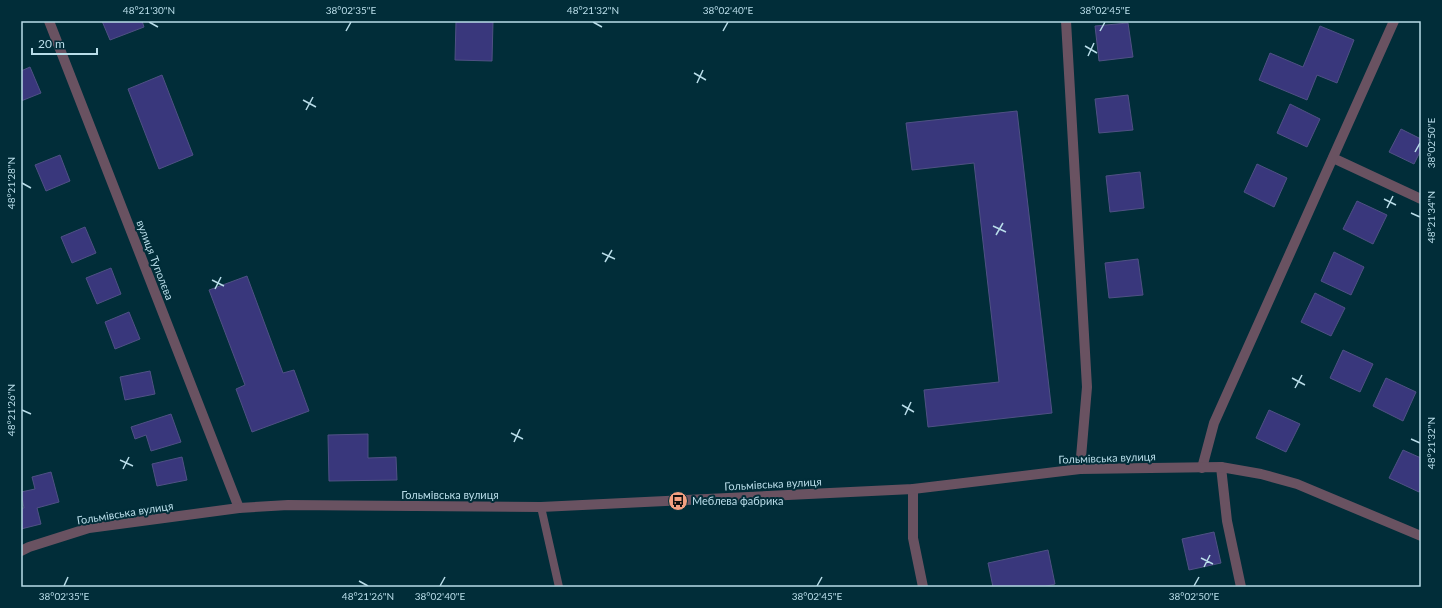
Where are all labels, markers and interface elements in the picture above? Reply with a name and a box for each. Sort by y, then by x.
text: 48°21'30"N [123,4,175,16]
text: 38°02'35"E [326,4,376,16]
text: 48°21'32"N [567,4,619,16]
text: 38°02'40"E [703,4,753,16]
text: 38°02'45"E [1080,4,1130,16]
scale bar [32,30,97,56]
text: 20 m [38,36,65,51]
text: 38°02'50"E [1425,118,1437,168]
text: 48°21'28"N [5,157,17,209]
text: 48°21'34"N [1425,191,1437,243]
street label: вулиця Туполєва [134,218,177,301]
text: 48°21'26"N [5,384,17,436]
text: 48°21'32"N [1425,417,1437,469]
street label: Гольмівська вулиця [1058,449,1156,466]
street label: Гольмівська вулиця [724,474,822,493]
street label: Гольмівська вулиця [401,488,499,501]
bus stop icon: Меблева фабрика [667,490,689,512]
place label: Меблева фабрика [692,494,783,507]
street label: Гольмівська вулиця [76,498,174,527]
text: 38°02'35"E [39,590,89,602]
text: 48°21'26"N [342,590,394,602]
text: 38°02'40"E [415,590,465,602]
text: 38°02'45"E [792,590,842,602]
text: 38°02'50"E [1169,590,1219,602]

